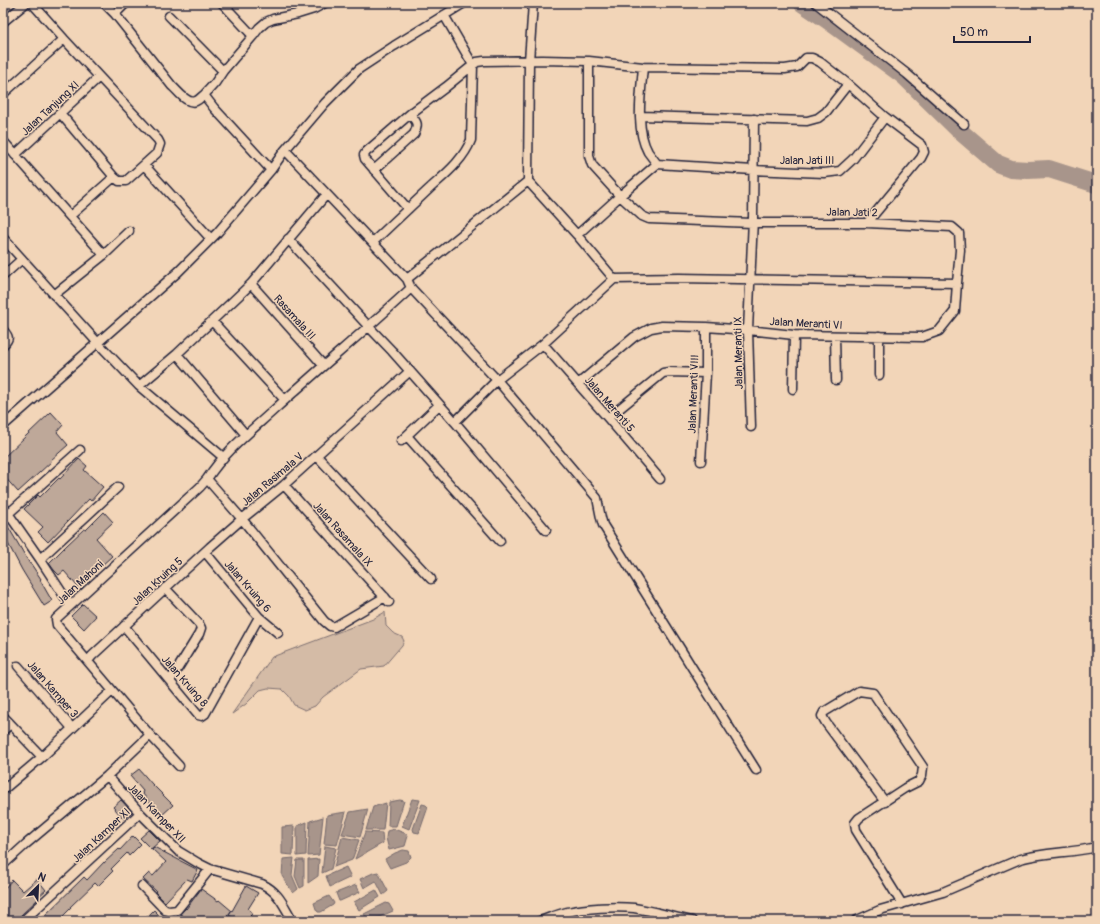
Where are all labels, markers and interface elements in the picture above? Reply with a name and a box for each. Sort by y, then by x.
scale bar [954,18,1030,44]
text: 50 m [960,25,988,40]
street label: Jalan Tanjung XI [19,78,82,138]
street label: Jalan Jati III [780,154,834,167]
street label: Jalan Jati 2 [826,206,878,219]
street label: Rasamala III [271,292,318,342]
street label: Jalan Meranti VI [769,315,843,332]
street label: Jalan Meranti IX [731,317,746,389]
street label: Jalan Meranti VIII [686,354,701,434]
street label: Jalan Meranti 5 [582,374,637,435]
street label: Jalan Rasimala V [239,450,306,509]
street label: Jalan Rasamala IX [310,499,375,569]
street label: Jalan Kruing 5 [129,555,185,608]
street label: Jalan Mahoni [54,558,106,607]
street label: Jalan Kruing 6 [221,558,274,615]
street label: Jalan Kruing 8 [159,653,211,710]
street label: Jalan Kamper 3 [24,658,81,720]
street label: Jalan Kamper XII [125,781,188,846]
street label: Jalan Kamper XI [70,805,133,865]
north arrow [18,866,58,906]
text: N [36,870,48,885]

